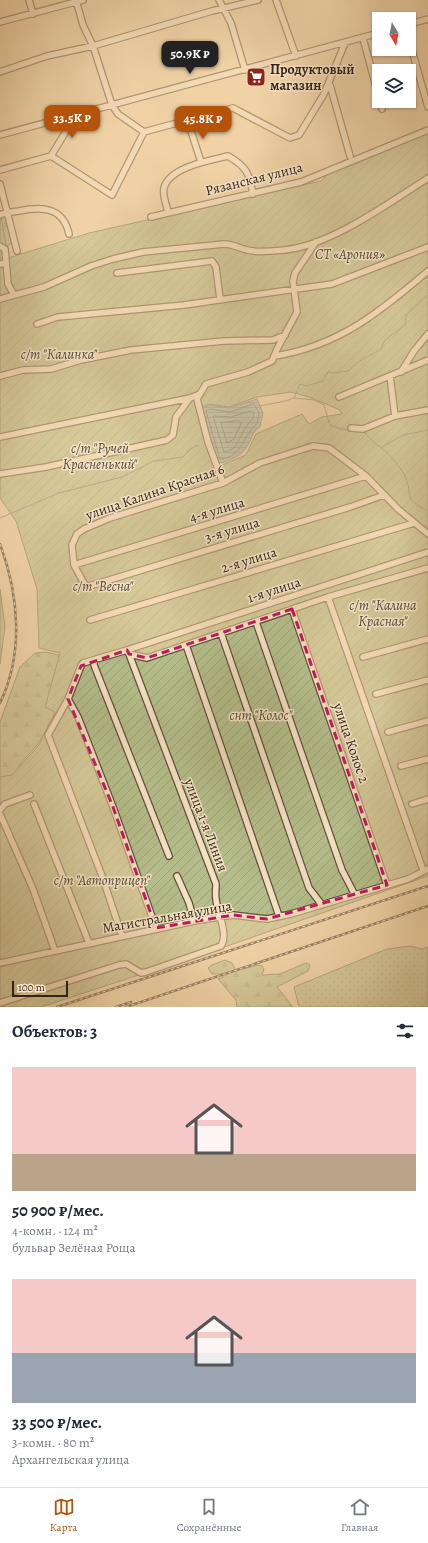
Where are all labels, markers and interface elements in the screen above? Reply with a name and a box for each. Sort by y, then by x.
north arrow [372,12,416,56]
map controls [372,12,416,108]
pin: 50.9K ₽ [153,41,227,75]
text: 50.9K ₽ [170,45,210,62]
place label: Продуктовый магазин [270,60,355,95]
button: layers [372,64,416,108]
supermarket icon: Продуктовый магазин [245,66,267,88]
pin: 33.5K ₽ [35,105,109,139]
pin: 45.8K ₽ [166,106,240,140]
text: 33.5K ₽ [53,109,91,126]
text: 45.8K ₽ [184,110,222,127]
street label: Рязанская улица [203,158,305,200]
park label: СТ «Арония» [315,245,385,264]
park label: с/т "Калинка" [21,345,98,364]
park label: с/т "Ручей Красненький" [63,439,138,474]
street label: улица Калина Красная 6 [82,459,227,525]
street label: 4-я улица [187,492,247,527]
street label: 3-я улица [202,513,262,547]
street label: 2-я улица [219,542,280,577]
street label: 1-я улица [245,572,304,608]
park label: с/т "Весна" [73,577,134,596]
park label: с/т "Калина Красная" [349,596,417,631]
street label: улица Колос 2 [328,699,374,786]
park label: снт "Колос" [229,706,293,725]
street label: улица 1-я Линия [179,775,233,874]
park label: с/т "Автоприцеп" [54,871,151,890]
street label: Магистральная улица [101,896,234,938]
scale bar [12,979,68,998]
text: 100 m [18,980,45,995]
text: Объектов: 3 [12,1020,97,1043]
icon: filters [394,1020,416,1042]
icon: home [178,1093,250,1165]
text: 50 900 ₽/мес. [12,1199,104,1222]
text: 4-комн. · 124 m² [12,1222,98,1239]
text: бульвар Зелёная Роща [12,1239,136,1256]
icon: home [178,1305,250,1377]
text: 33 500 ₽/мес. [12,1411,102,1434]
text: 3-комн. · 80 m² [12,1434,94,1451]
text: Архангельская улица [12,1451,129,1468]
tab: Карта [50,1496,77,1535]
tab: Сохранённые [177,1496,242,1535]
tab: Главная [341,1496,378,1535]

